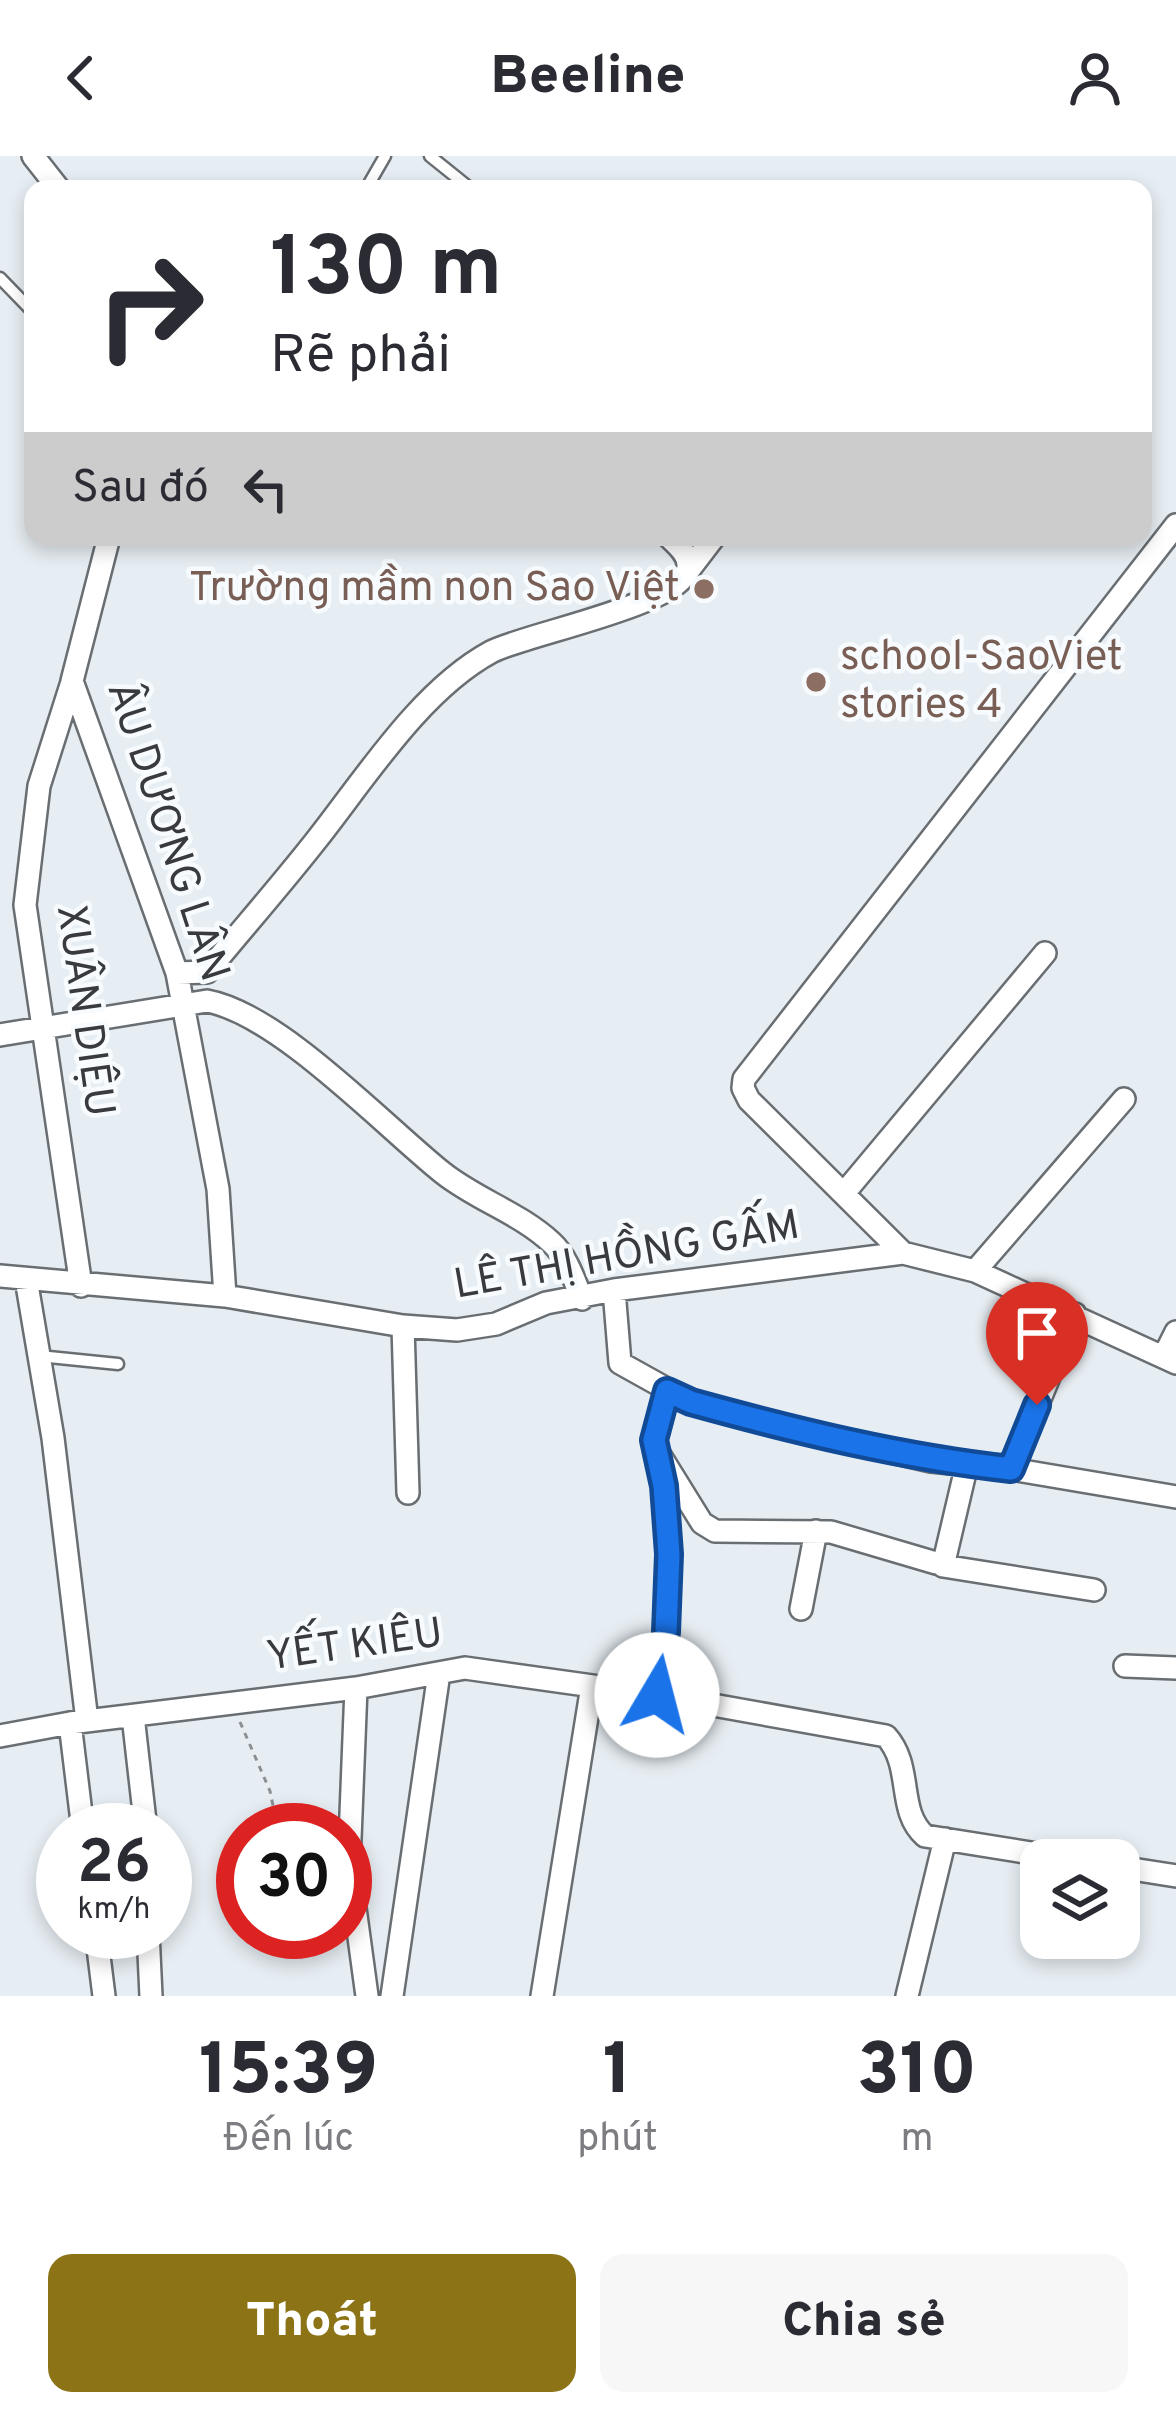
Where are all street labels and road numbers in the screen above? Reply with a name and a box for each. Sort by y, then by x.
street label: ÂU DƯƠNG LÂN [93,675,241,989]
street label: XUÂN DIỆU [42,901,126,1121]
street label: LÊ THỊ HỒNG GẤM [449,1193,804,1313]
street label: YẾT KIÊU [262,1600,447,1686]

